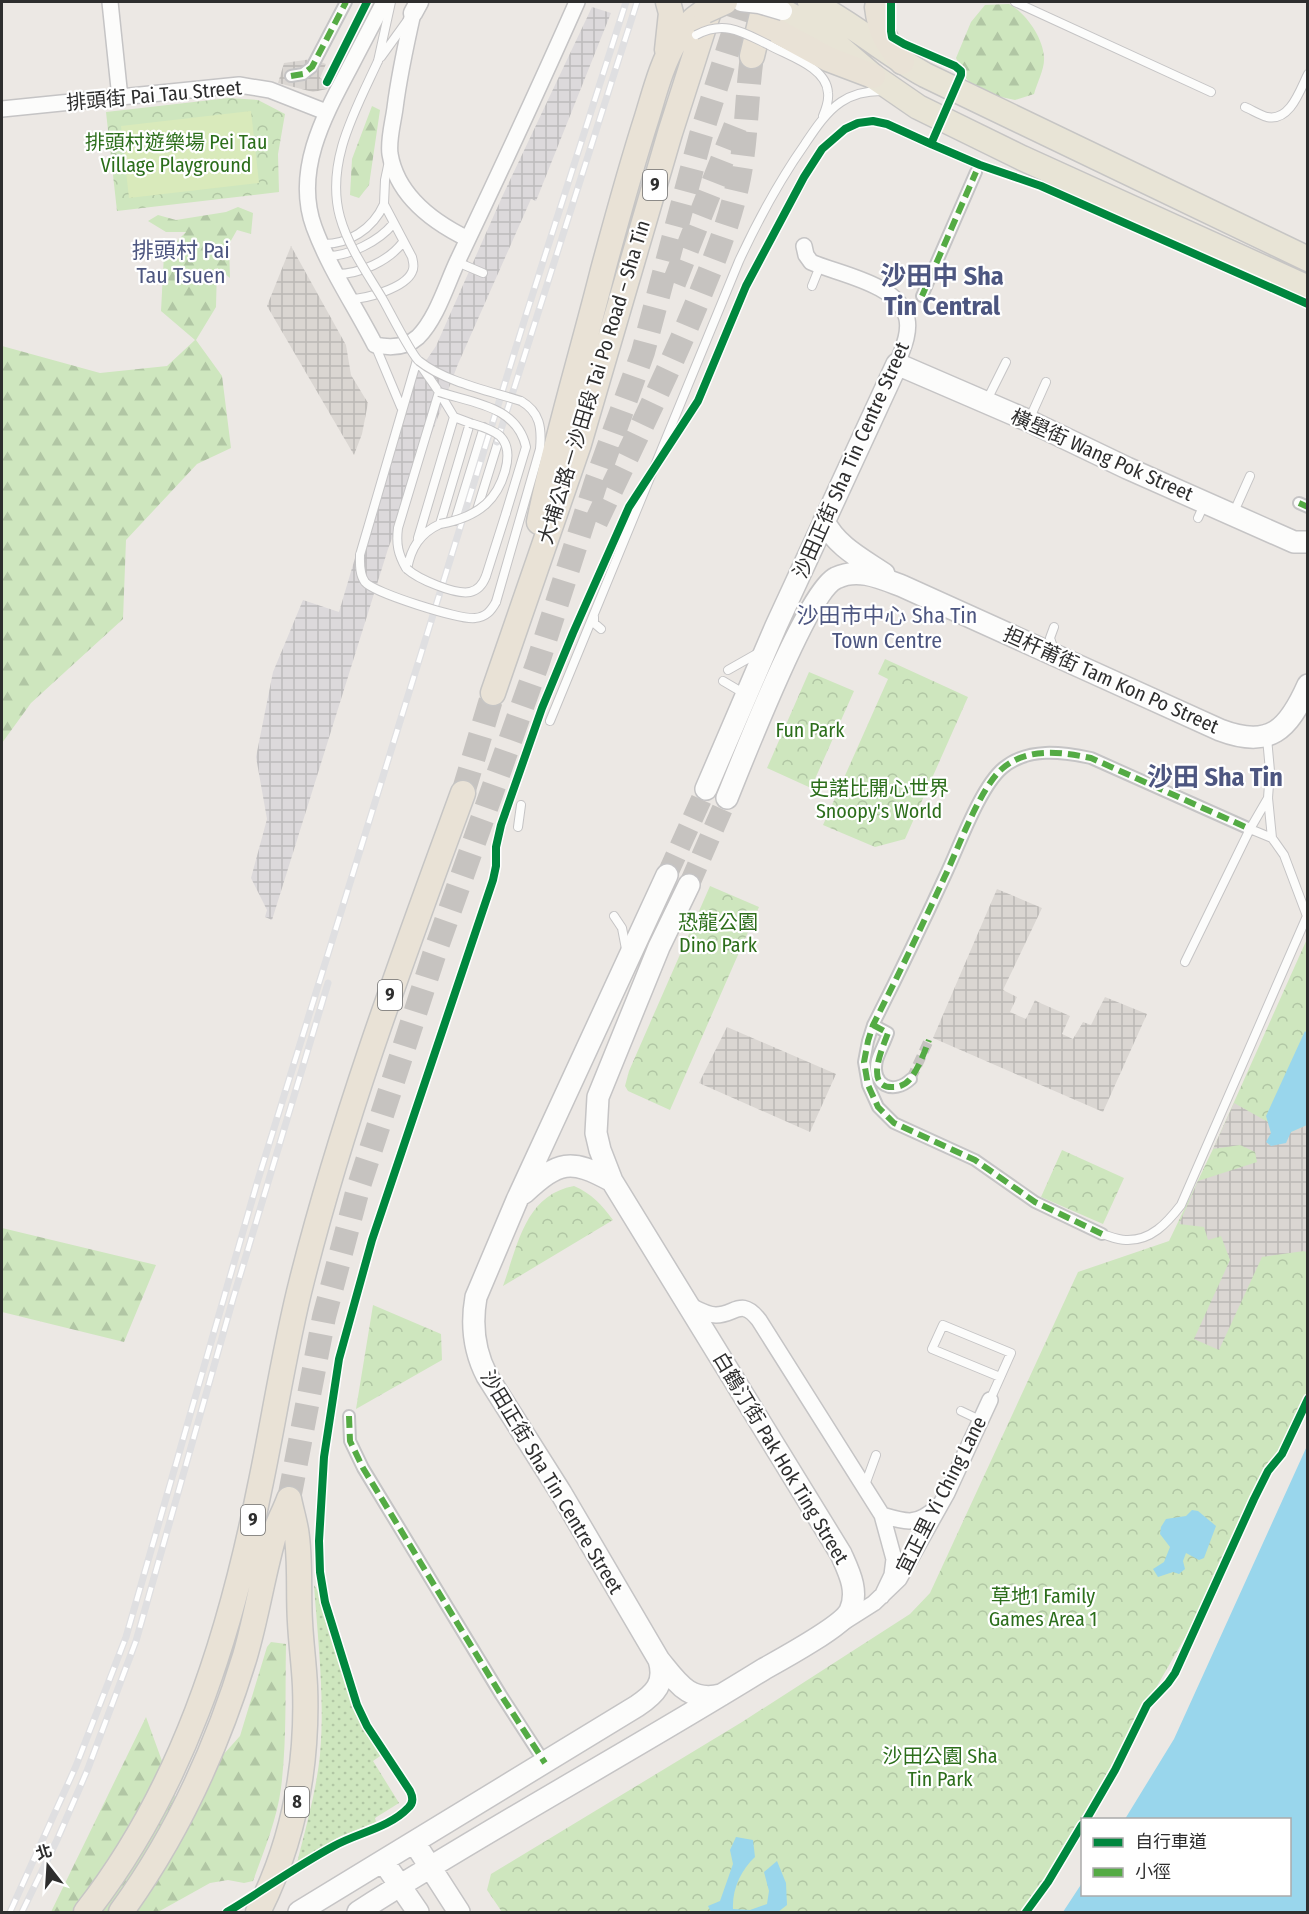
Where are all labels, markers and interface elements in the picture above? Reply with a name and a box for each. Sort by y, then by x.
street label: 排頭街 Pai Tau Street [65,75,243,115]
park label: 排頭村遊樂場 Pei Tau Village Playground [85,130,267,177]
road number: 9 [643,170,667,200]
street label: 大埔公路－沙田段 Tai Po Road – Sha Tin [533,217,655,547]
district label: 排頭村 Pai Tau Tsuen [132,237,230,289]
district label: 沙田中 Sha Tin Central [880,261,1004,322]
street label: 沙田正街 Sha Tin Centre Street [788,338,914,582]
street label: 橫壆街 Wang Pok Street [1007,404,1197,506]
district label: 沙田市中心 Sha Tin Town Centre [797,602,977,654]
street label: 担杆莆街 Tam Kon Po Street [1000,622,1223,739]
park label: Fun Park [775,718,845,742]
district label: 沙田 Sha Tin [1147,762,1283,793]
park label: 史諾比開心世界 Snoopy's World [809,776,949,823]
park label: 恐龍公園 Dino Park [678,910,758,957]
road number: 9 [378,980,402,1010]
street label: 白鶴汀街 Pak Hok Ting Street [708,1348,854,1569]
street label: 沙田正街 Sha Tin Centre Street [476,1366,628,1598]
street label: 宜正里 Yi Ching Lane [891,1412,991,1578]
road number: 9 [241,1505,265,1535]
park label: 草地1 Family Games Area 1 [989,1584,1097,1631]
park label: 沙田公園 Sha Tin Park [883,1744,997,1791]
road number: 8 [285,1787,309,1817]
legend [1081,1818,1291,1896]
text: 自行車道 [1135,1831,1207,1853]
north arrow [18,1836,78,1896]
text: 北 [33,1841,54,1864]
text: 小徑 [1135,1861,1171,1883]

